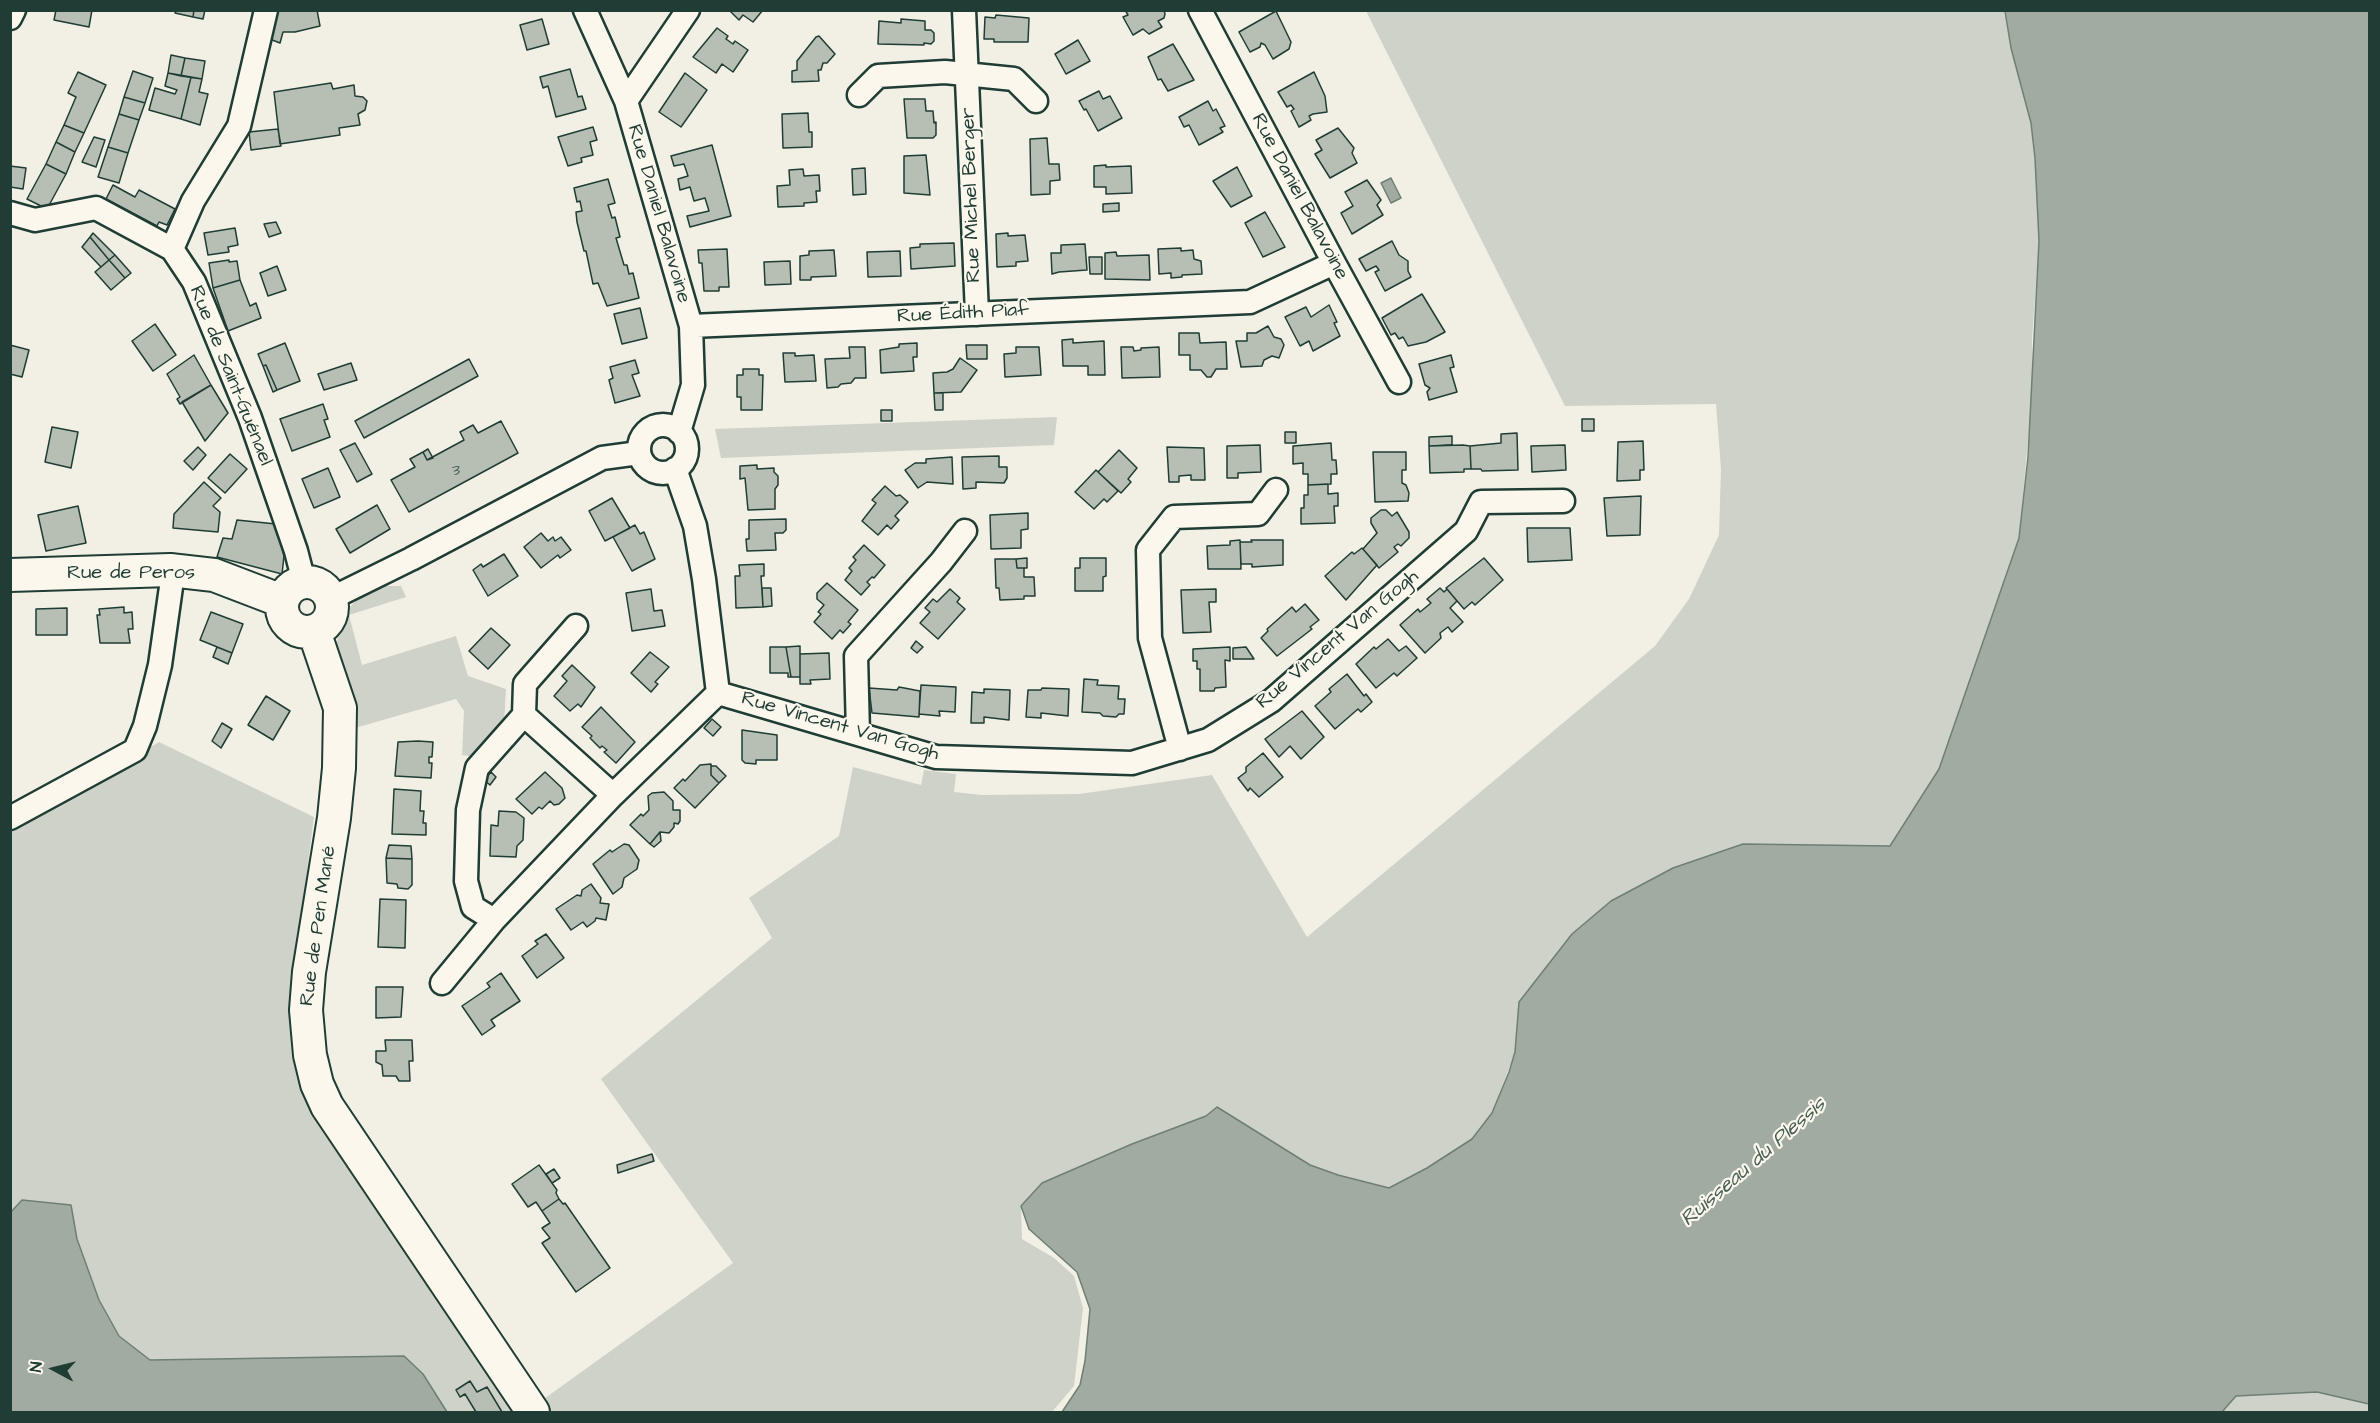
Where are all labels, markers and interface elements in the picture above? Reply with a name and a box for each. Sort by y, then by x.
street label: Rue Michel Berger [957,107,987,283]
street label: Rue Daniel Balavoine [1245,110,1353,284]
street label: Rue Daniel Balavoine [621,122,695,306]
street label: Rue de Saint-Guénael [183,283,277,469]
street label: Rue Édith Piaf [896,299,1030,329]
house number: 3 [452,462,460,482]
street label: Rue de Peros [67,562,195,586]
street label: Rue Vincent Van Gogh [1252,565,1424,715]
street label: Rue Vincent Van Gogh [738,687,942,767]
street label: Rue de Pen Mané [296,844,342,1008]
water label: Ruisseau du Plessis [1676,1093,1832,1233]
north arrow [24,1339,84,1399]
text: N [25,1360,48,1373]

